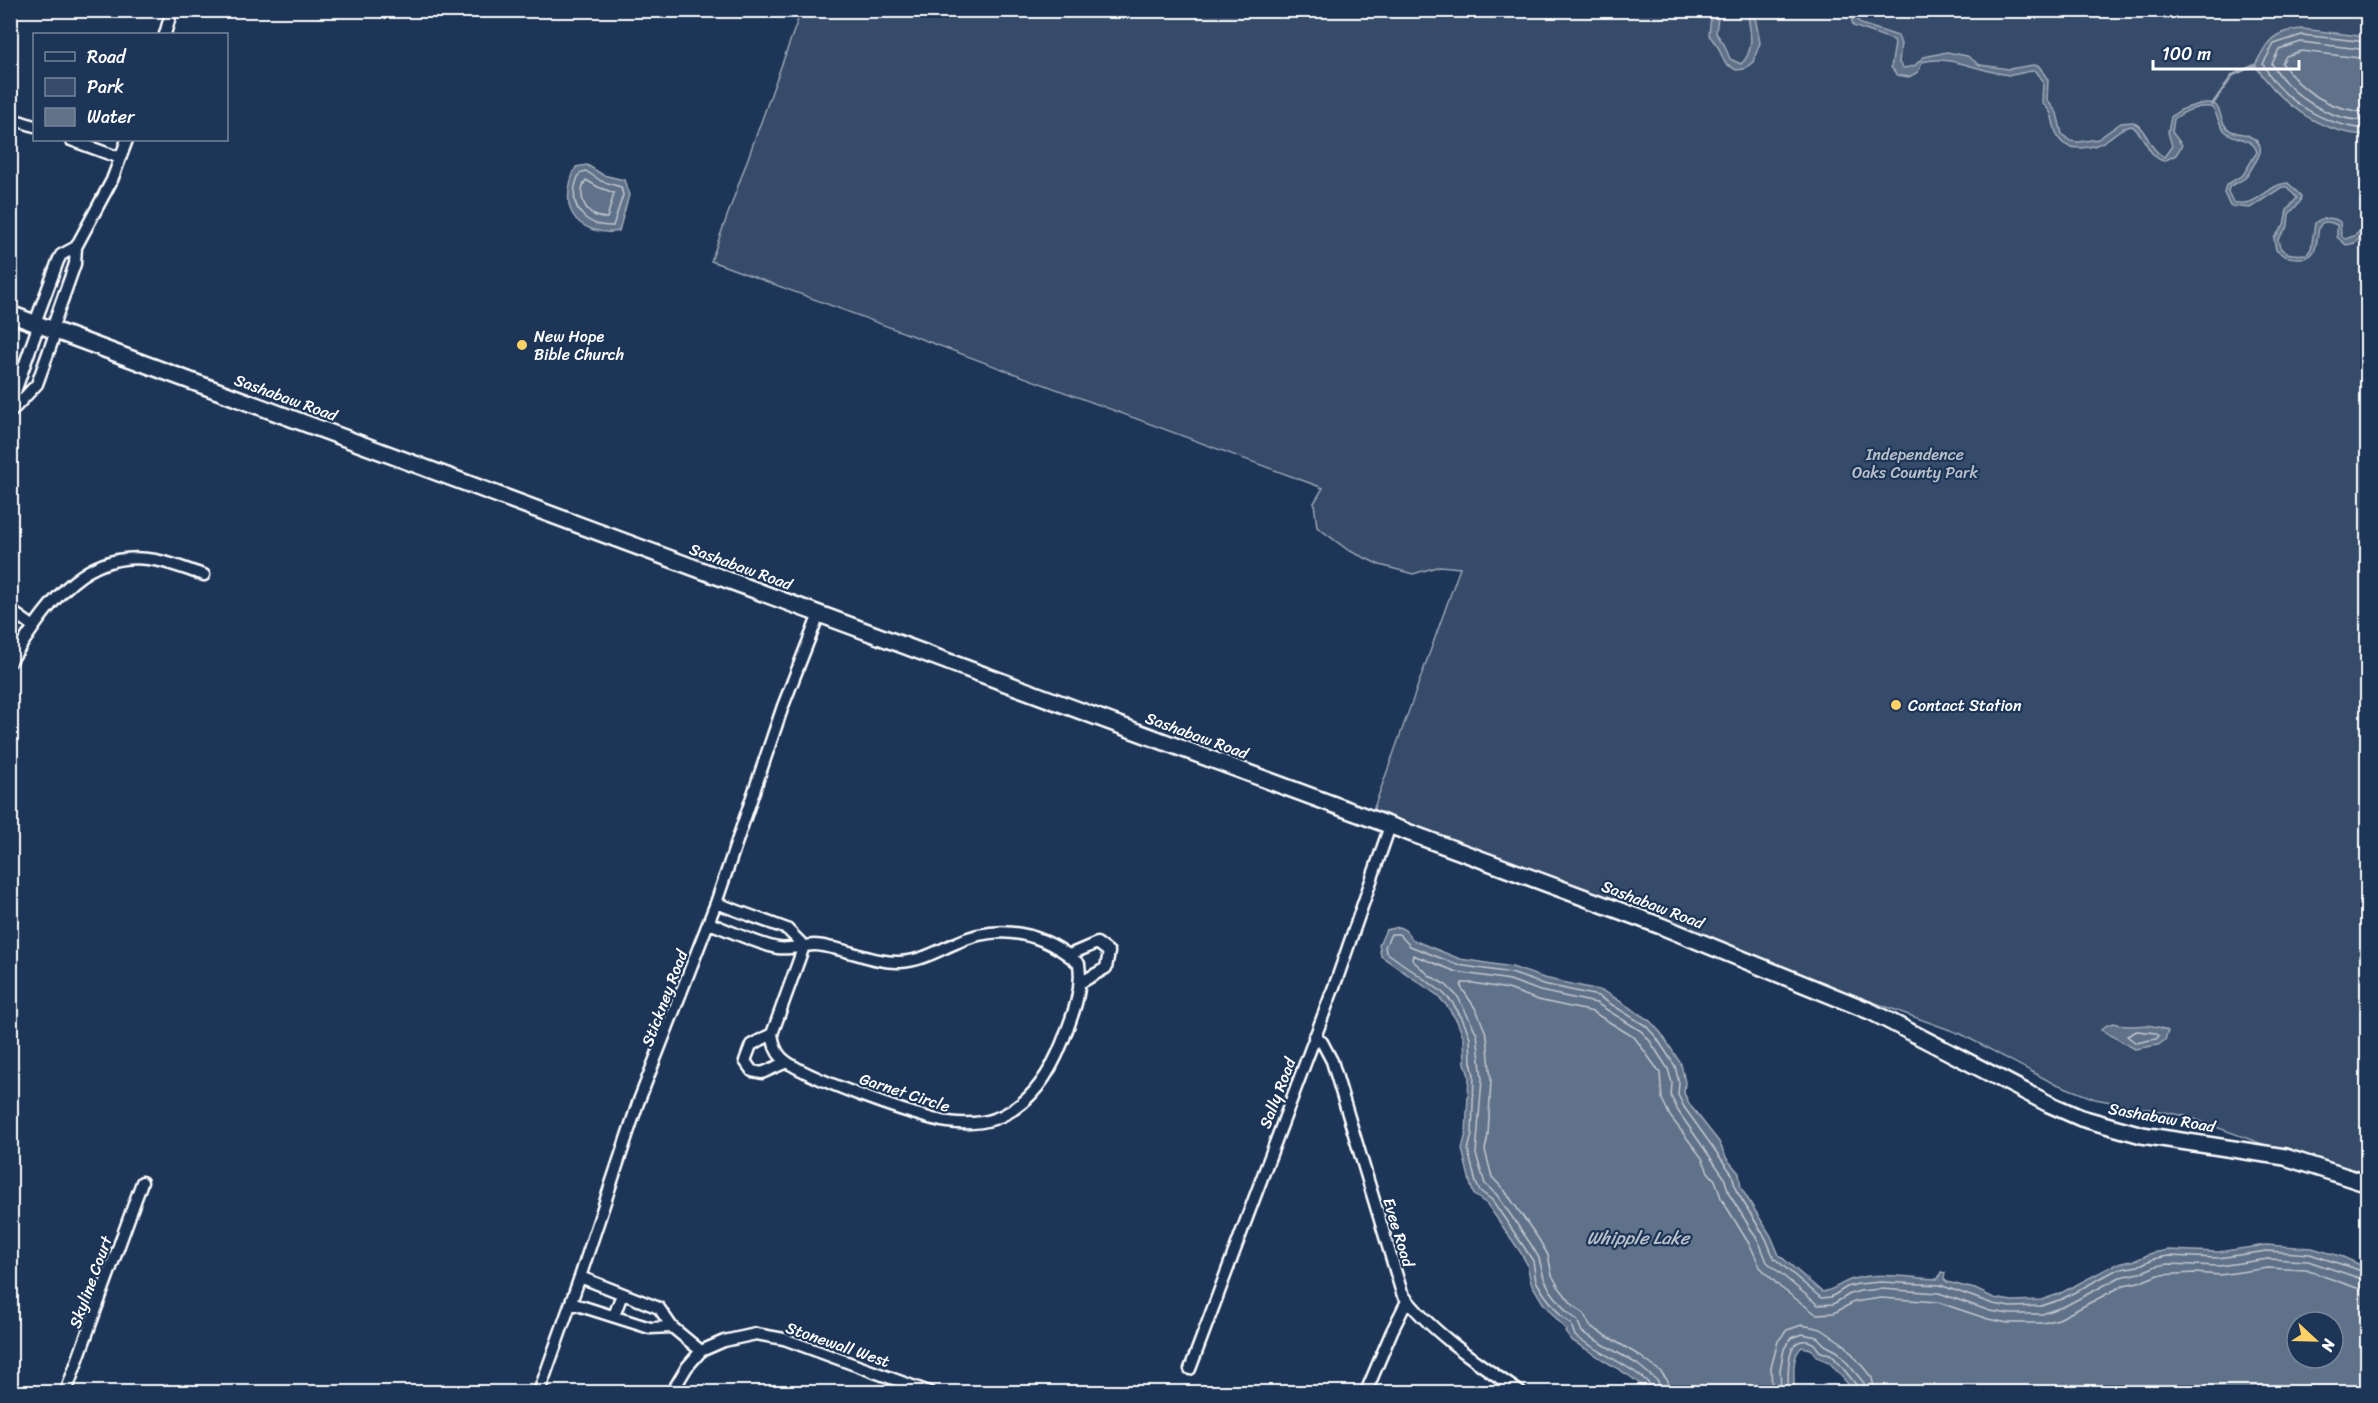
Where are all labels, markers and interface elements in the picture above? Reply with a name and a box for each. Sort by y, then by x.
legend [33,33,228,141]
scale bar [2153,33,2298,71]
text: 100 m [2162,38,2211,70]
text: Road [87,41,127,73]
text: Park [87,71,124,103]
text: Water [87,101,136,133]
place label: New Hope Bible Church [534,322,624,369]
marker: New Hope Bible Church [515,338,529,352]
street label: Sashabaw Road [230,365,343,430]
park label: Independence Oaks County Park [1852,440,1979,487]
street label: Sashabaw Road [685,534,798,599]
place label: Contact Station [1908,691,2022,720]
marker: Contact Station [1889,698,1903,712]
street label: Sashabaw Road [1141,703,1254,768]
street label: Sashabaw Road [1597,872,1710,938]
street label: Stickney Road [633,944,697,1051]
street label: Sally Road [1251,1052,1305,1133]
street label: Garnet Circle [856,1064,954,1121]
street label: Sashabaw Road [2106,1094,2219,1141]
street label: Evee Road [1374,1194,1423,1272]
water label: Whipple Lake [1587,1222,1691,1254]
street label: Skyline Court [60,1231,121,1332]
north arrow [2285,1310,2345,1370]
street label: Stonewall West [782,1313,894,1376]
text: N [2313,1334,2344,1357]

